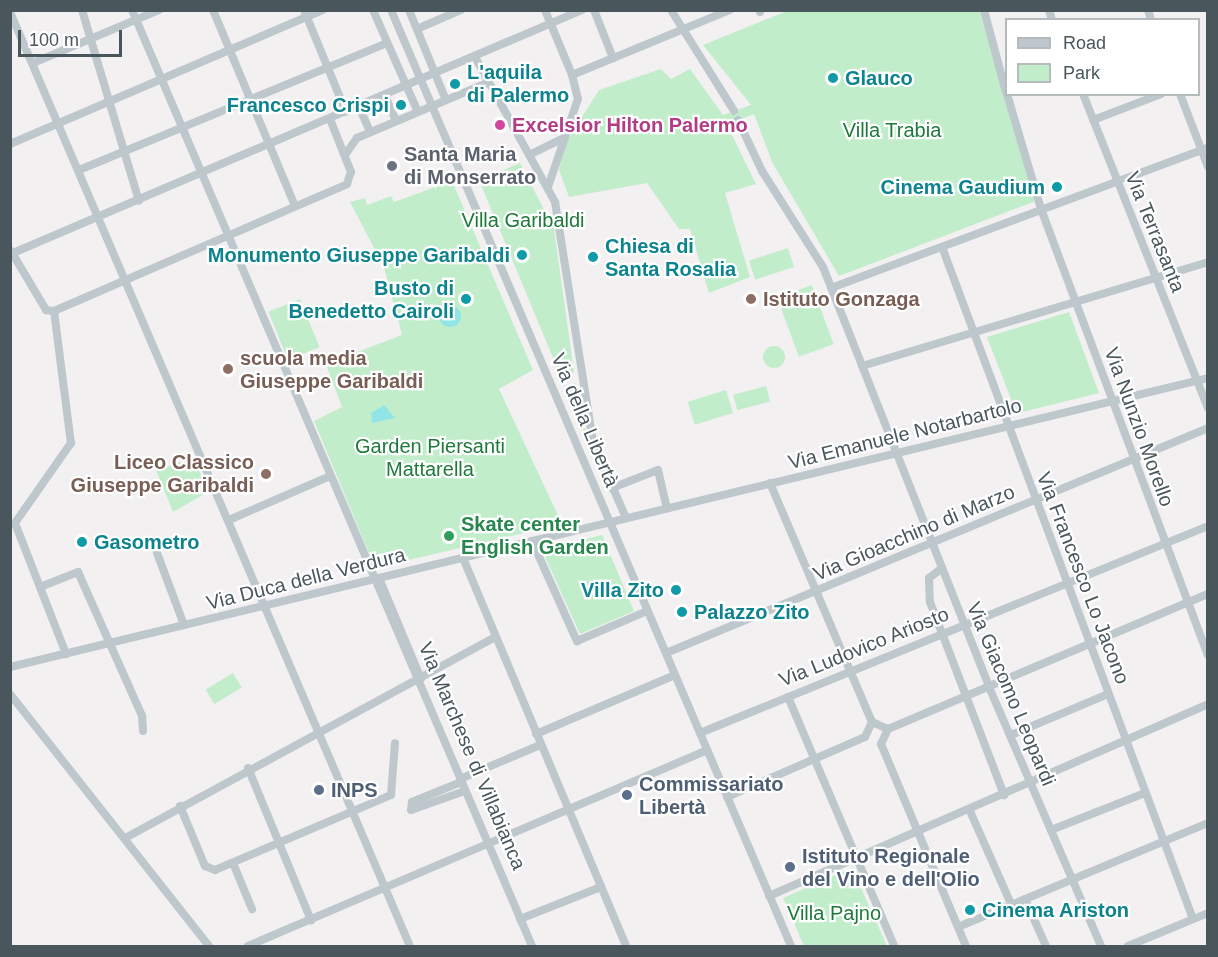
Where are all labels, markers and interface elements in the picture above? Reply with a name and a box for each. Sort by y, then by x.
scale bar [21,18,124,56]
legend [1005,18,1200,96]
text: 100 m [29,30,79,50]
text: Road [1063,33,1106,53]
place label: L'aquila di Palermo [467,60,569,107]
text: Park [1063,63,1100,83]
place label: Glauco [845,66,913,90]
marker: Glauco [826,71,840,85]
marker: L'aquila di Palermo [448,77,462,91]
place label: Francesco Crispi [227,93,389,117]
marker: Francesco Crispi [394,98,408,112]
place label: Excelsior Hilton Palermo [512,113,748,137]
marker: Excelsior Hilton Palermo [493,118,507,132]
park label: Villa Trabia [843,118,941,142]
place label: Santa Maria di Monserrato [404,142,536,189]
marker: Santa Maria di Monserrato [385,159,399,173]
street label: Via Terrasanta [1120,168,1190,296]
place label: Cinema Gaudium [881,175,1045,199]
marker: Cinema Gaudium [1050,180,1064,194]
park label: Villa Garibaldi [461,208,585,232]
place label: Chiesa di Santa Rosalia [605,234,736,281]
place label: Monumento Giuseppe Garibaldi [208,243,510,267]
marker: Monumento Giuseppe Garibaldi [515,248,529,262]
marker: Chiesa di Santa Rosalia [586,250,600,264]
place label: Busto di Benedetto Cairoli [288,276,454,323]
place label: Istituto Gonzaga [763,287,920,311]
marker: Busto di Benedetto Cairoli [459,292,473,306]
marker: Istituto Gonzaga [744,292,758,306]
street label: Via Nunzio Morello [1099,344,1179,510]
place label: scuola media Giuseppe Garibaldi [240,346,423,393]
street label: Via della Libertà [546,349,624,491]
marker: scuola media Giuseppe Garibaldi [221,362,235,376]
street label: Via Emanuele Notarbartolo [786,393,1024,475]
park label: Garden Piersanti Mattarella [355,435,505,482]
place label: Liceo Classico Giuseppe Garibaldi [71,450,254,497]
marker: Liceo Classico Giuseppe Garibaldi [259,467,273,481]
street label: Via Francesco Lo Jacono [1031,469,1135,687]
street label: Via Gioacchino di Marzo [810,480,1018,586]
place label: Skate center English Garden [461,512,609,559]
marker: Skate center English Garden [442,529,456,543]
place label: Gasometro [94,530,200,554]
marker: Gasometro [75,535,89,549]
street label: Via Duca della Verdura [204,543,408,615]
place label: Villa Zito [581,578,664,602]
marker: Villa Zito [669,583,683,597]
street label: Via Giacomo Leopardi [961,598,1061,790]
place label: Palazzo Zito [694,600,810,624]
street label: Via Ludovico Ariosto [775,602,953,692]
marker: Palazzo Zito [675,605,689,619]
street label: Via Marchese di Villabianca [413,639,531,873]
place label: Commissariato Libertà [639,772,783,819]
place label: INPS [331,778,378,802]
marker: INPS [312,783,326,797]
marker: Commissariato Libertà [620,788,634,802]
place label: Istituto Regionale del Vino e dell'Olio [802,844,980,891]
marker: Istituto Regionale del Vino e dell'Olio [783,860,797,874]
place label: Cinema Ariston [982,898,1130,922]
park label: Villa Pajno [787,901,881,925]
marker: Cinema Ariston [963,903,977,917]

